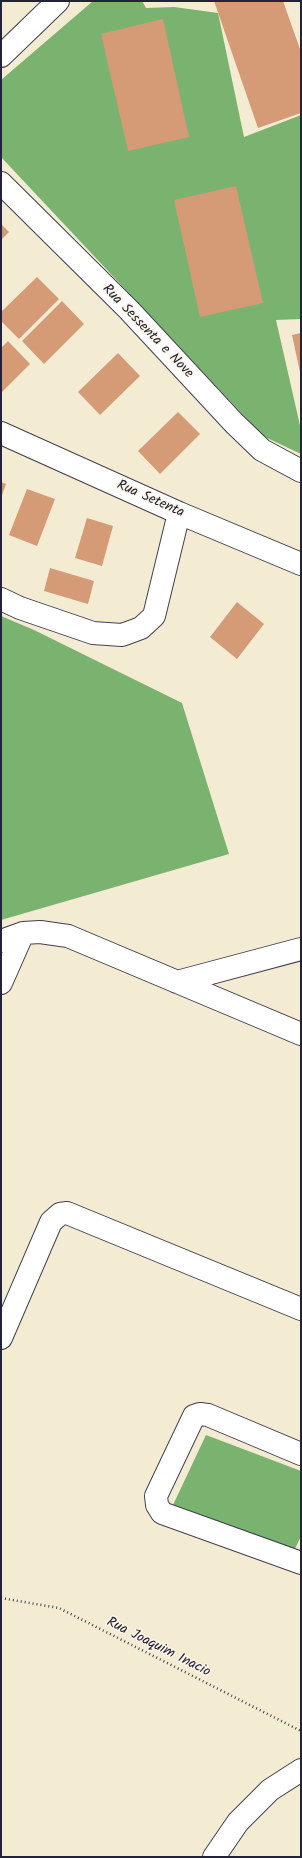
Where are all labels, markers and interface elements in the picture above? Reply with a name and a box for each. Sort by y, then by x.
street label: Rua Sessenta e Nove [98,282,196,382]
street label: Rua Setenta [114,478,186,522]
street label: Rua Joaquim Inacio [103,1615,213,1681]

